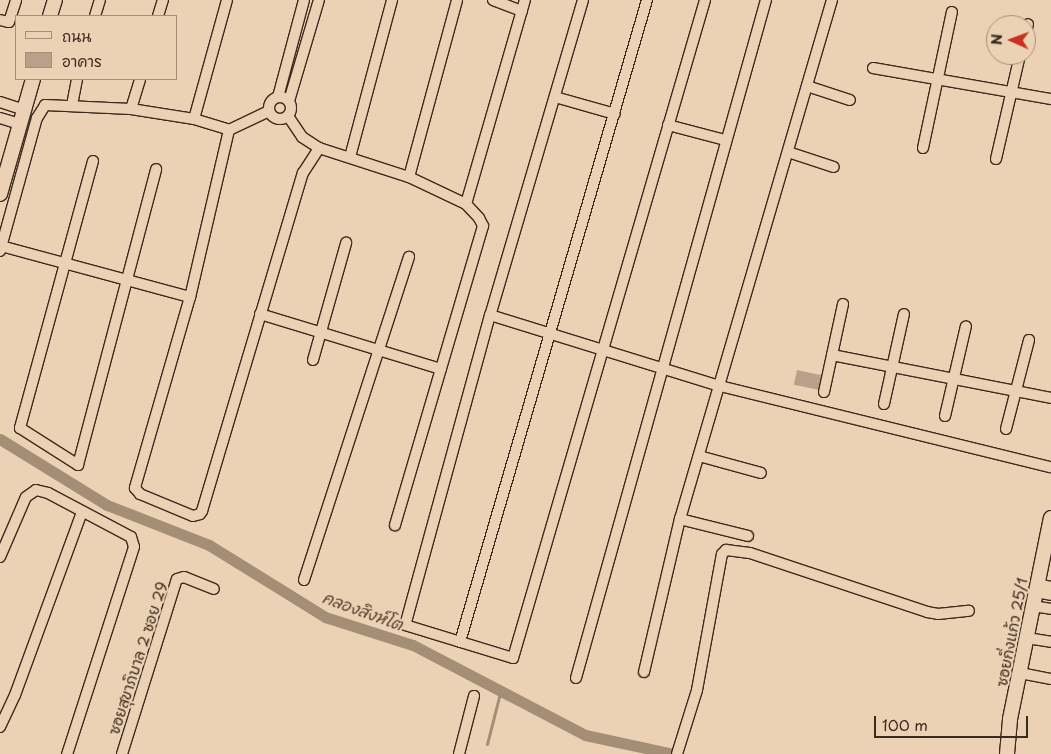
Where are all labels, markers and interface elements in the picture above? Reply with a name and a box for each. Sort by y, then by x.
legend [15,15,178,80]
north arrow [986,15,1036,65]
text: ถนน [62,24,91,47]
text: N [986,34,1007,45]
text: อาคาร [62,49,102,72]
street label: ซอยกิ่งแก้ว 25/1 [992,576,1030,688]
street label: ซอยสุขาภิบาล 2 ซอย 29 [104,579,170,737]
water label: คลองสิงห์โต [320,587,406,633]
scale bar [876,706,1030,738]
text: 100 m [882,713,928,736]

